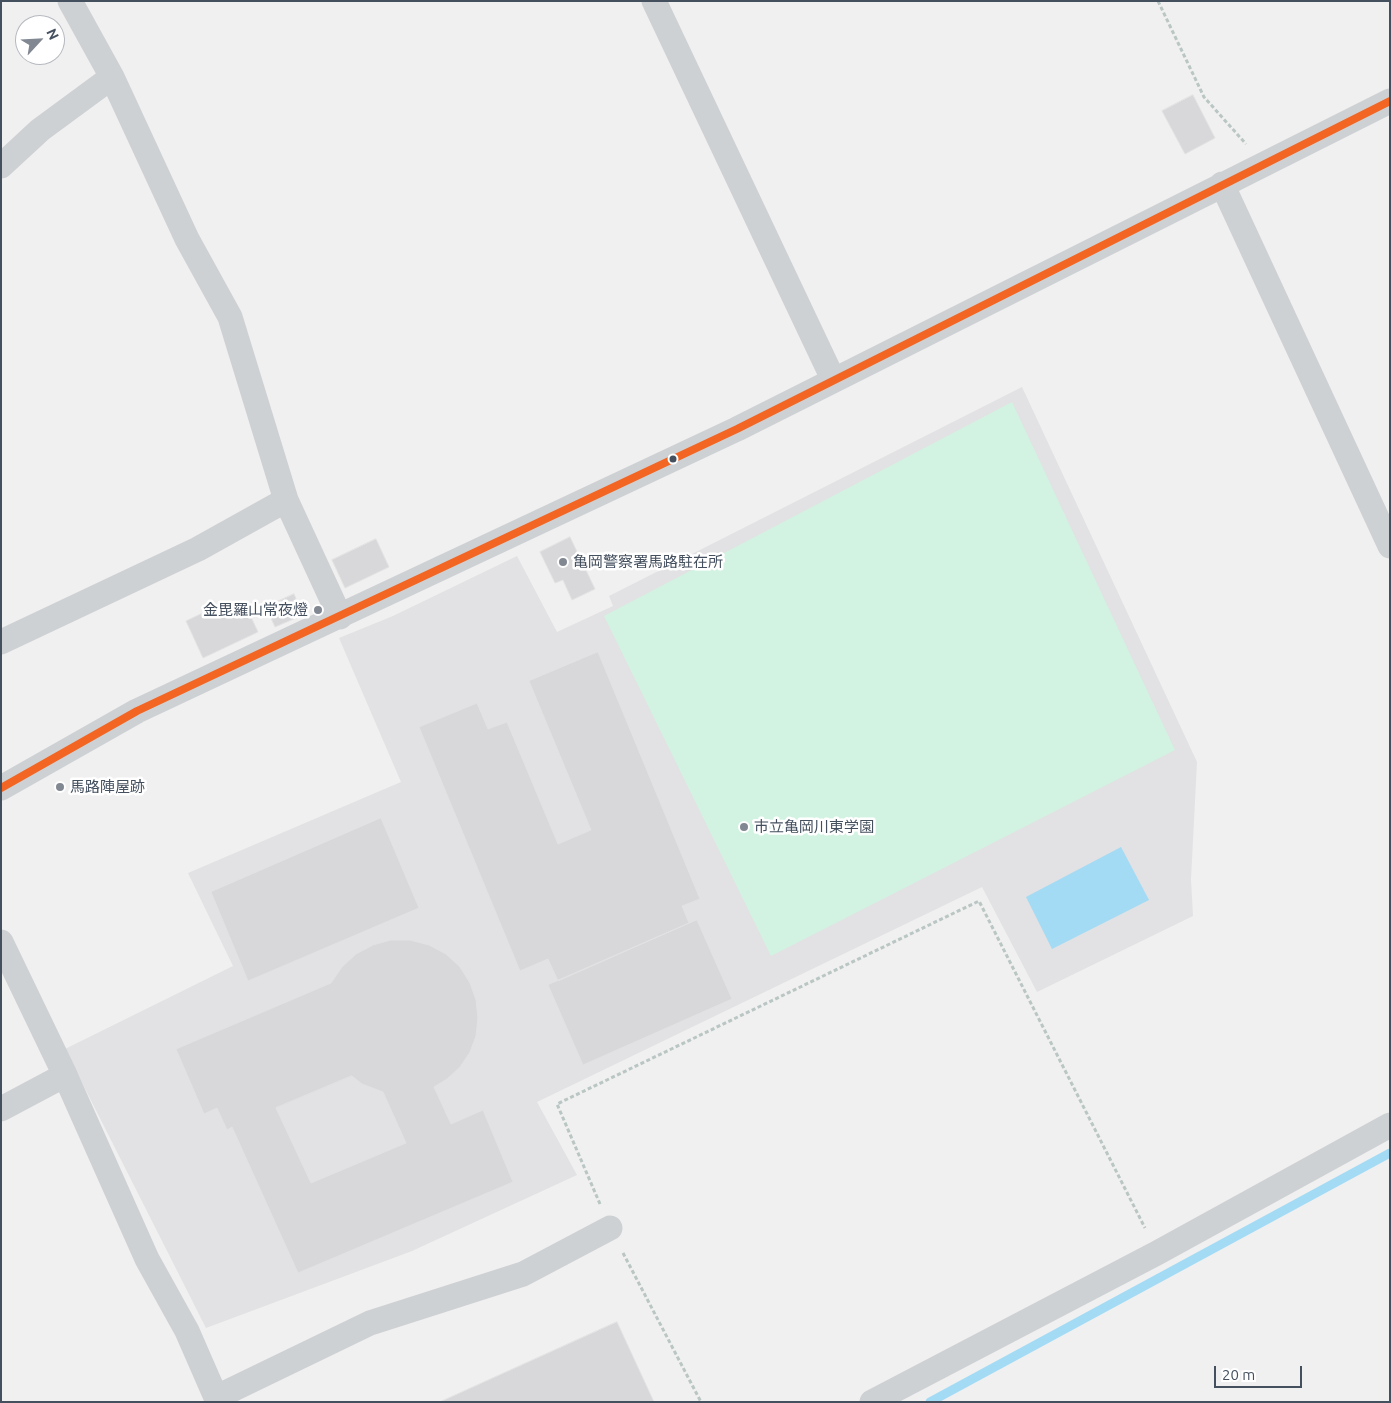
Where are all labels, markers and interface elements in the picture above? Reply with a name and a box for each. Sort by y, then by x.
north arrow [15,15,65,65]
text: N [43,26,62,42]
unlabelled marker [668,454,678,464]
place label: 亀岡警察署馬路駐在所 [573,553,723,571]
marker: 亀岡警察署馬路駐在所 [557,556,569,568]
place label: 金毘羅山常夜燈 [203,601,308,619]
marker: 金毘羅山常夜燈 [312,604,324,616]
place label: 馬路陣屋跡 [70,778,145,796]
marker: 馬路陣屋跡 [54,781,66,793]
place label: 市立亀岡川東学園 [754,818,874,836]
marker: 市立亀岡川東学園 [738,821,750,833]
scale bar [1216,1356,1304,1388]
text: 20 m [1222,1366,1255,1383]

